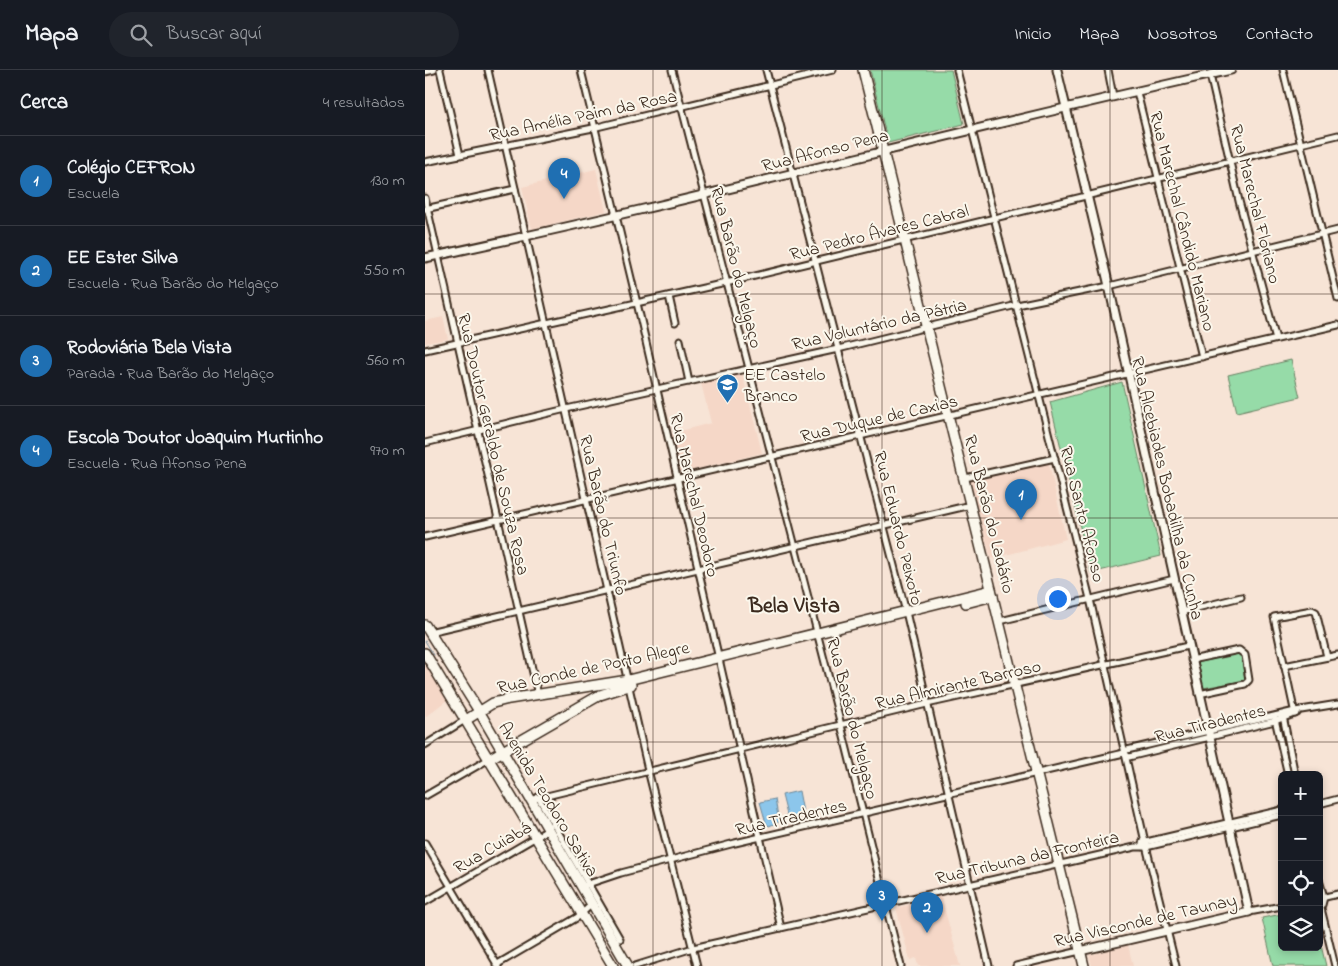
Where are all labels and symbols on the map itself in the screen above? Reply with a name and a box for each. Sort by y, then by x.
street label: Rua Amélia Paim da Rosa [487,84,680,150]
street label: Rua Marechal Cândido Mariano [1141,109,1221,334]
street label: Rua Marechal Floriano [1222,122,1286,287]
street label: Rua Afonso Pena [759,124,892,180]
pin: 4 [548,158,580,199]
street label: Rua Barão do Melgaço [701,184,768,351]
street label: Rua Pedro Ávares Cabral [787,199,972,269]
street label: Rua Voluntário da Pátria [789,293,970,359]
street label: Rua Doutor Geraldo de Souza Rosa [449,311,535,578]
street label: Rua Alcebiades Bobadilha da Cunha [1123,354,1209,623]
place label: EE Castelo Branco [743,363,826,410]
school or university icon: EE Castelo Branco [716,372,740,403]
street label: Rua Duque de Caxias [798,389,961,451]
street label: Rua Marechal Deodoro [662,411,725,580]
street label: Rua Barão do Ladário [956,432,1020,596]
street label: Rua Barão do Triunfo [571,433,633,598]
street label: Rua Santo Afonso [1052,444,1111,585]
street label: Rua Eduardo Peixoto [865,449,929,608]
pin: 1 [1005,479,1037,520]
your location [1045,586,1071,612]
district label: Bela Vista [747,591,840,623]
street label: Rua Barão do Melgaço [817,635,884,802]
street label: Rua Conde de Porto Alegre [495,636,693,703]
street label: Rua Almirante Barroso [873,654,1044,718]
street label: Rua Tiradentes [1152,699,1269,751]
street label: Avenida Teodoro Sativa [491,717,604,883]
street label: Rua Tiradentes [733,794,850,844]
street label: Rua Cuiabá [449,816,537,882]
street label: Rua Tribuna da Fronteira [933,825,1122,893]
pin: 3 [866,880,898,921]
street label: Rua Visconde de Taunay [1052,888,1239,956]
pin: 2 [911,892,943,933]

